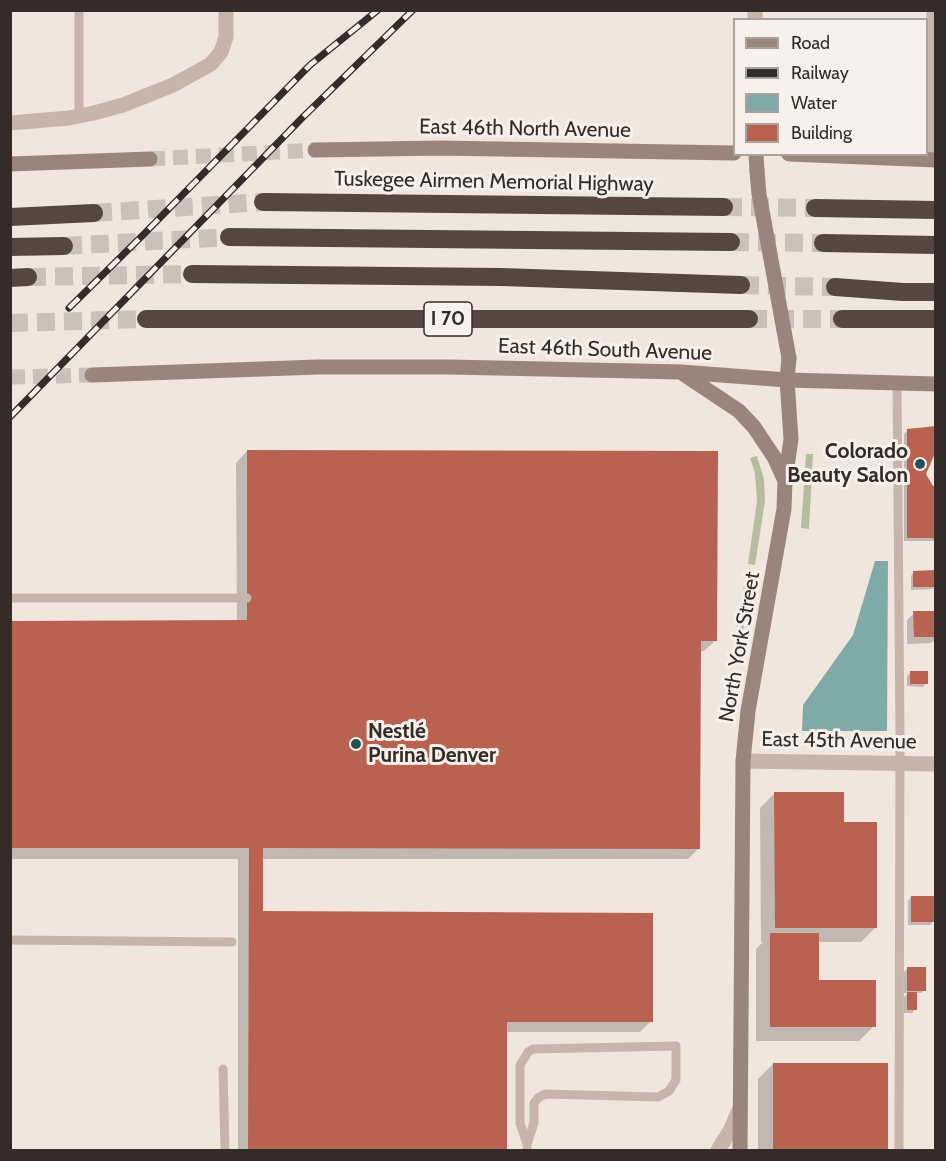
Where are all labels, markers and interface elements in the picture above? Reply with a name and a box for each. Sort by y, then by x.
legend [733,18,928,156]
text: Road [791,32,830,54]
text: Railway [791,62,849,84]
text: Water [791,92,837,114]
street label: East 46th North Avenue [419,115,631,143]
text: Building [791,122,852,144]
street label: Tuskegee Airmen Memorial Highway [334,167,654,197]
road number: I 70 [424,302,472,336]
street label: East 46th South Avenue [498,334,712,366]
place label: Colorado Beauty Salon [787,439,908,489]
marker: Colorado Beauty Salon [913,457,927,471]
street label: North York Street [714,570,766,724]
place label: Nestlé Purina Denver [368,719,496,769]
street label: East 45th Avenue [761,727,917,755]
marker: Nestlé Purina Denver [349,737,363,751]

